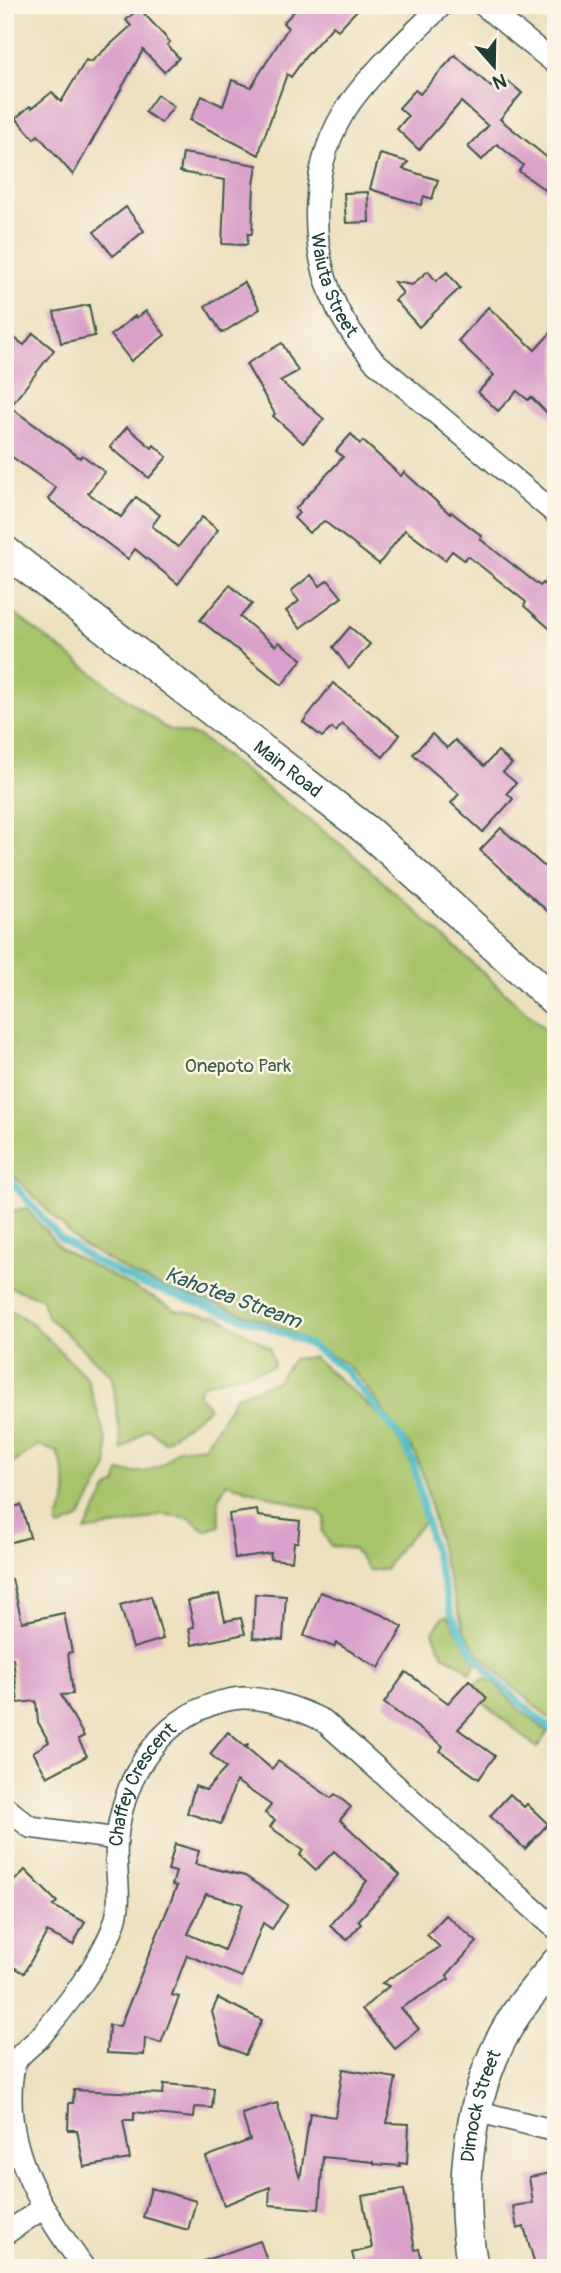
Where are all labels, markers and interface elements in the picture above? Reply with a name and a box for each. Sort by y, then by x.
north arrow [460,32,530,102]
text: N [489,68,510,95]
street label: Waiuta Street [305,231,364,342]
street label: Main Road [249,735,327,803]
park label: Onepoto Park [185,1054,291,1078]
water label: Kahotea Stream [161,1261,306,1336]
street label: Chaffey Crescent [104,1717,181,1848]
street label: Dimock Street [456,2046,507,2163]

